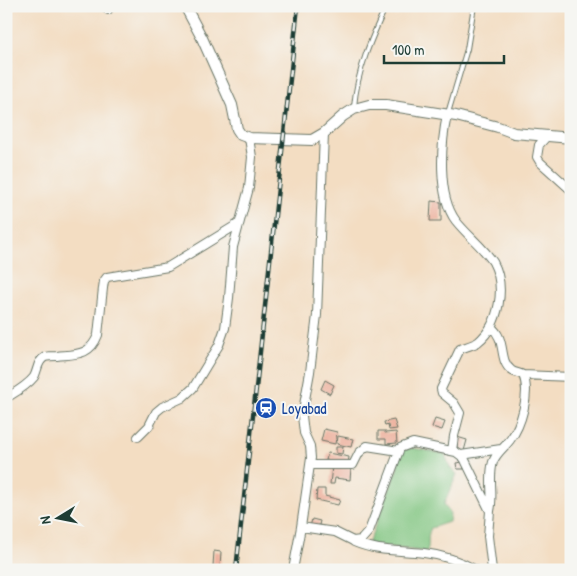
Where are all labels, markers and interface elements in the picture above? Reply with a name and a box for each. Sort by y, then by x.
scale bar [384,32,504,64]
text: 100 m [392,39,425,60]
station icon: Loyabad [254,396,278,420]
place label: Loyabad [282,397,327,419]
north arrow [32,494,82,544]
text: N [35,514,55,526]

